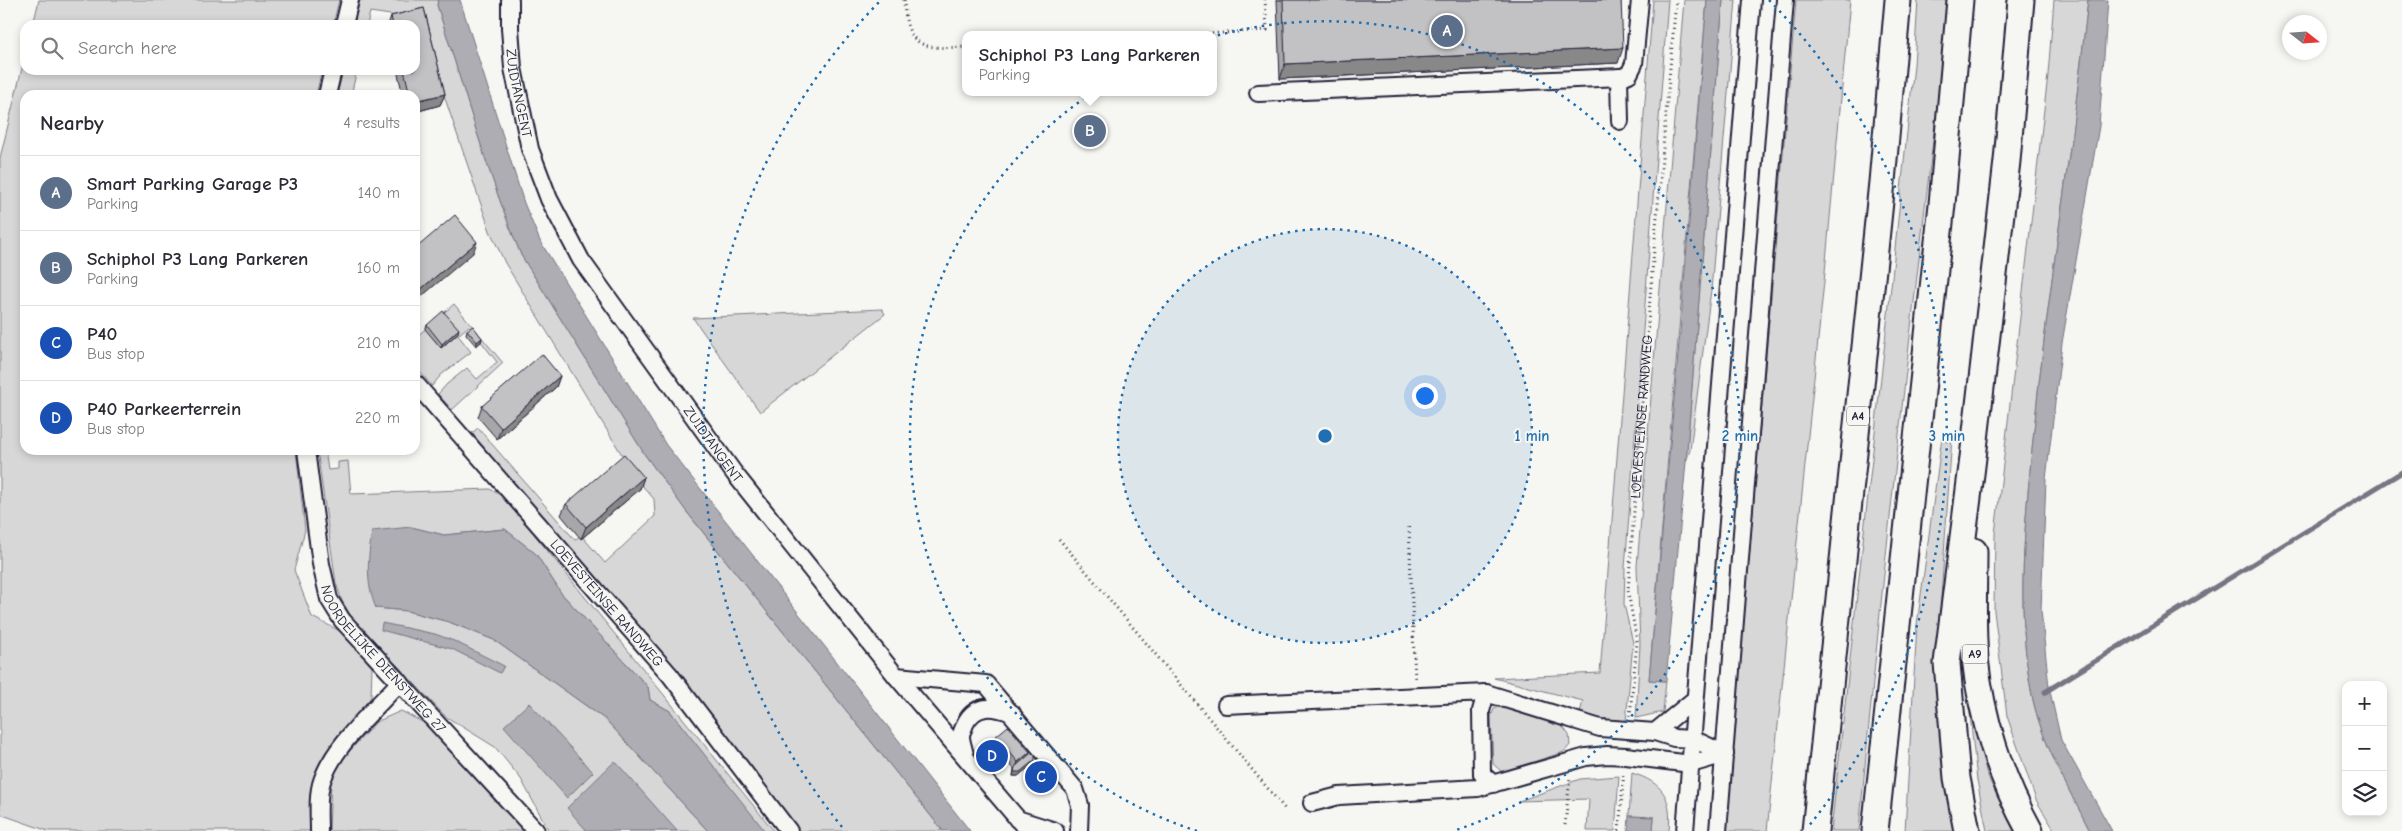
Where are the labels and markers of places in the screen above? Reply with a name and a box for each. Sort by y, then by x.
pin: A [1431,12,1463,50]
pin: B [1074,112,1106,150]
centre of rings [1316,427,1334,445]
pin: D [976,737,1008,775]
pin: C [1025,758,1057,796]

